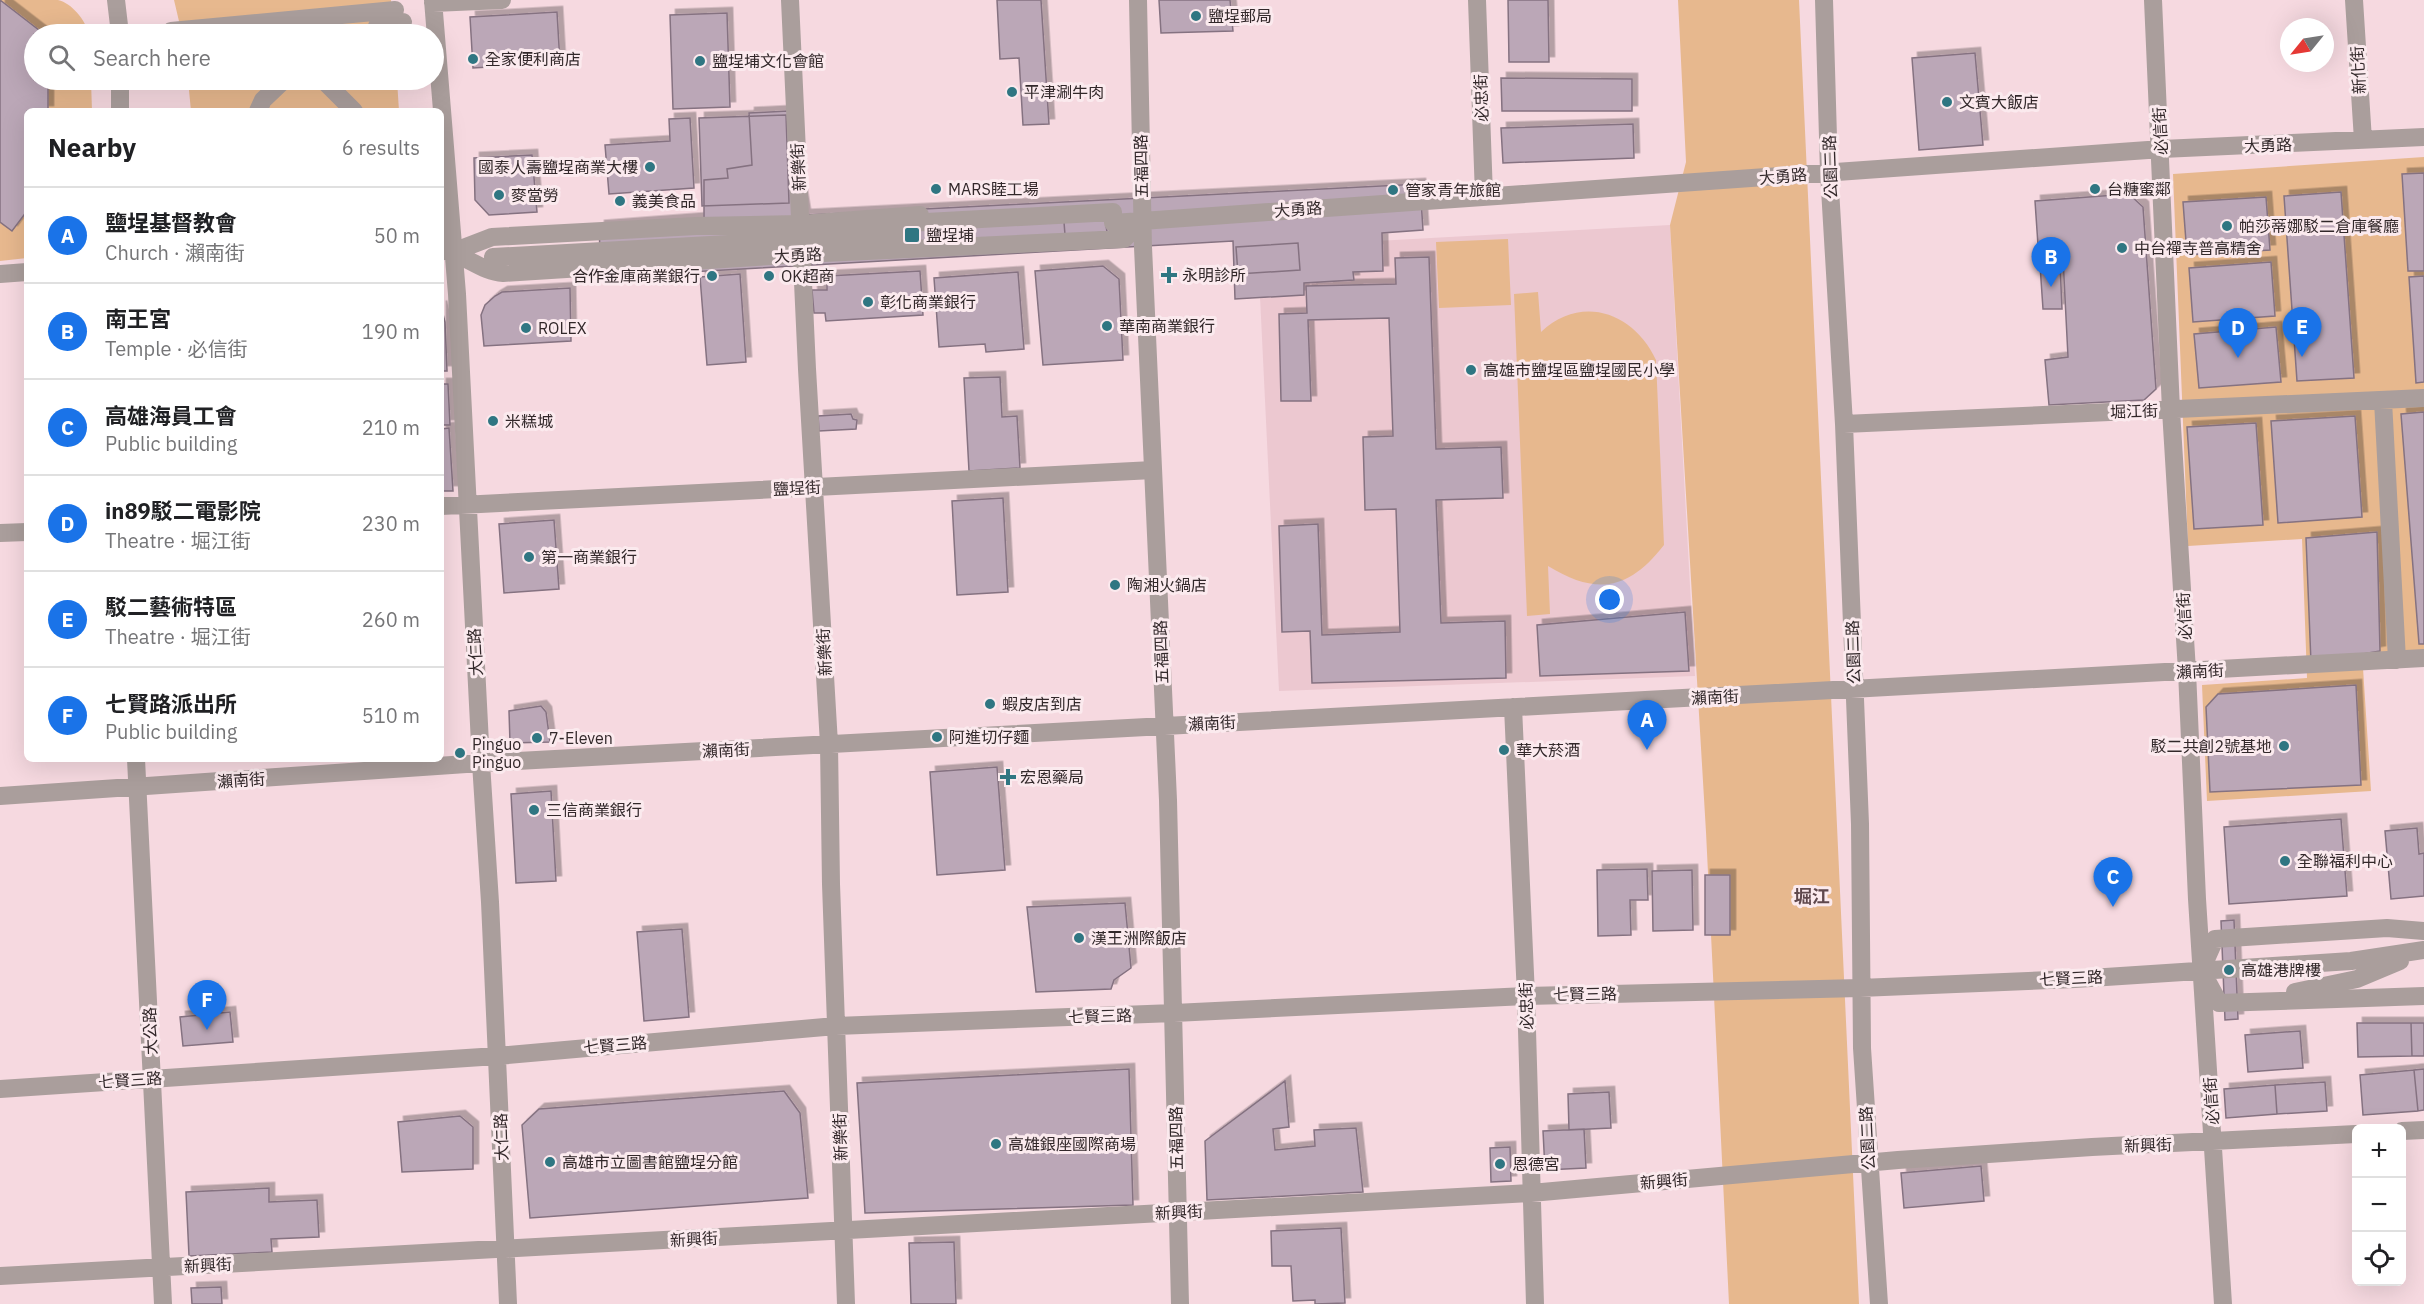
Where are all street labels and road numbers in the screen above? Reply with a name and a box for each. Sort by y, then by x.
street label: 新化街 [2347,46,2369,94]
street label: 必忠街 [1470,74,1492,122]
street label: 必信街 [2149,107,2171,155]
street label: 五福四路 [1130,134,1152,198]
street label: 大勇路 [2244,134,2292,156]
street label: 公園二路 [1819,135,1841,199]
street label: 新樂街 [787,143,809,191]
street label: 大勇路 [1758,164,1808,188]
street label: 大勇路 [1273,197,1323,221]
street label: 大勇路 [774,244,822,266]
street label: 堀江街 [2110,400,2158,422]
street label: 鹽埕街 [773,477,821,499]
street label: 必信街 [2173,592,2195,640]
street label: 五福四路 [1150,620,1172,684]
street label: 公園二路 [1842,620,1864,684]
street label: 大仁路 [464,628,486,676]
street label: 新樂街 [813,628,835,676]
street label: 瀨南街 [2176,660,2224,682]
street label: 瀨南街 [1691,686,1739,708]
street label: 瀨南街 [1188,712,1236,734]
street label: 瀨南街 [702,739,750,761]
street label: 瀨南街 [216,768,266,792]
street label: 七賢三路 [2039,966,2103,990]
street label: 必忠街 [1515,982,1537,1030]
street label: 七賢三路 [1553,983,1617,1005]
street label: 七賢三路 [1068,1005,1132,1027]
street label: 大公路 [139,1007,161,1055]
street label: 七賢三路 [582,1032,648,1058]
street label: 七賢三路 [97,1068,163,1092]
street label: 必信街 [2199,1076,2223,1126]
street label: 五福四路 [1165,1106,1187,1170]
street label: 公園二路 [1855,1106,1879,1170]
street label: 大仁路 [490,1113,512,1161]
street label: 新樂街 [829,1113,851,1161]
street label: 新興街 [2124,1134,2172,1156]
street label: 新興街 [1639,1169,1689,1193]
street label: 新興街 [1155,1201,1203,1223]
street label: 新興街 [670,1228,718,1250]
street label: 新興街 [184,1254,232,1276]

